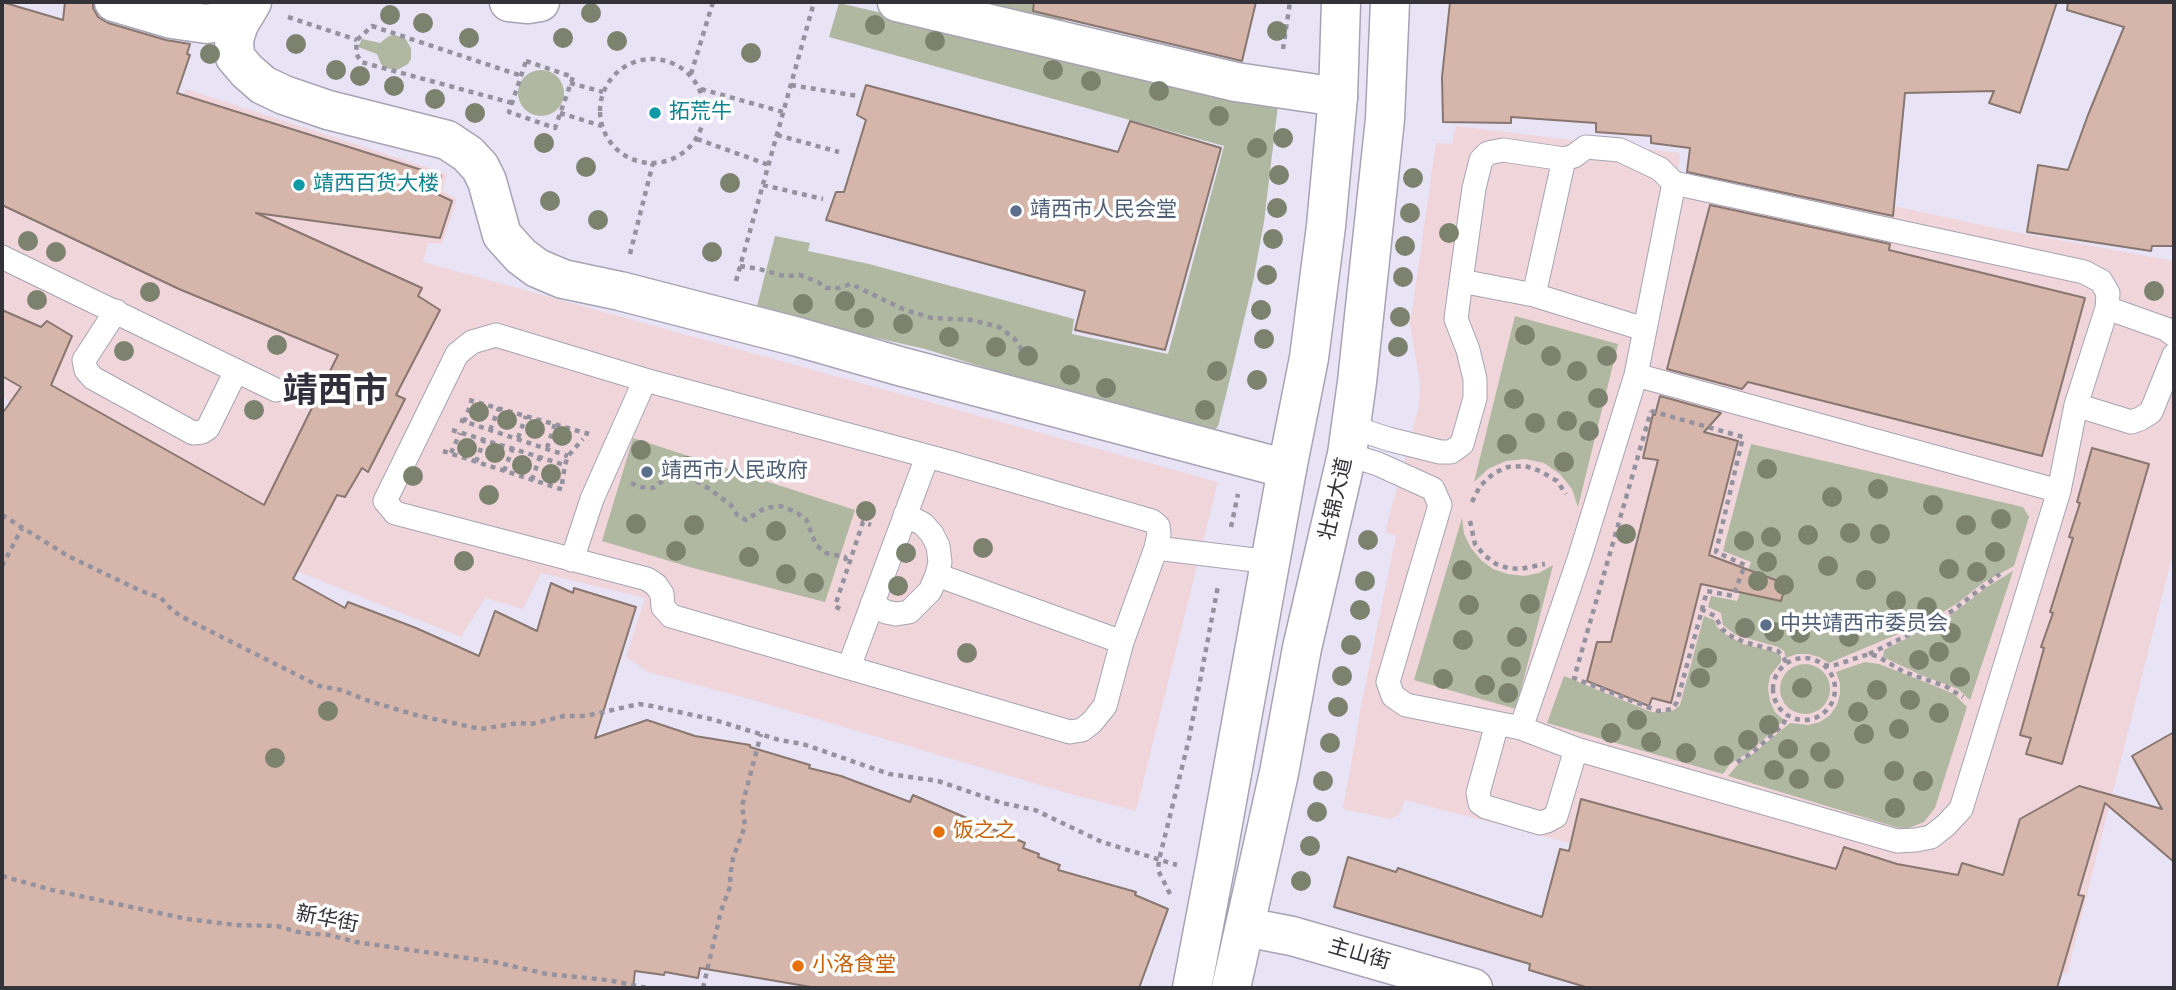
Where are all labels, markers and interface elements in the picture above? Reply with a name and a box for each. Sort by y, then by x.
place label: 拓荒牛 [669,100,732,126]
marker: 拓荒牛 [647,105,663,121]
place label: 靖西百货大楼 [313,172,439,198]
marker: 靖西百货大楼 [291,177,307,193]
place label: 靖西市人民会堂 [1030,198,1177,224]
marker: 靖西市人民会堂 [1008,203,1024,219]
district label: 靖西市 [283,372,387,414]
street label: 壮锦大道 [1315,455,1359,543]
place label: 靖西市人民政府 [661,459,808,485]
marker: 靖西市人民政府 [639,464,655,480]
place label: 中共靖西市委员会 [1780,612,1948,638]
marker: 中共靖西市委员会 [1758,617,1774,633]
place label: 饭之之 [953,819,1016,845]
marker: 饭之之 [931,824,947,840]
street label: 新华街 [294,902,360,938]
street label: 主山街 [1325,934,1393,976]
place label: 小洛食堂 [812,953,896,979]
marker: 小洛食堂 [790,958,806,974]

